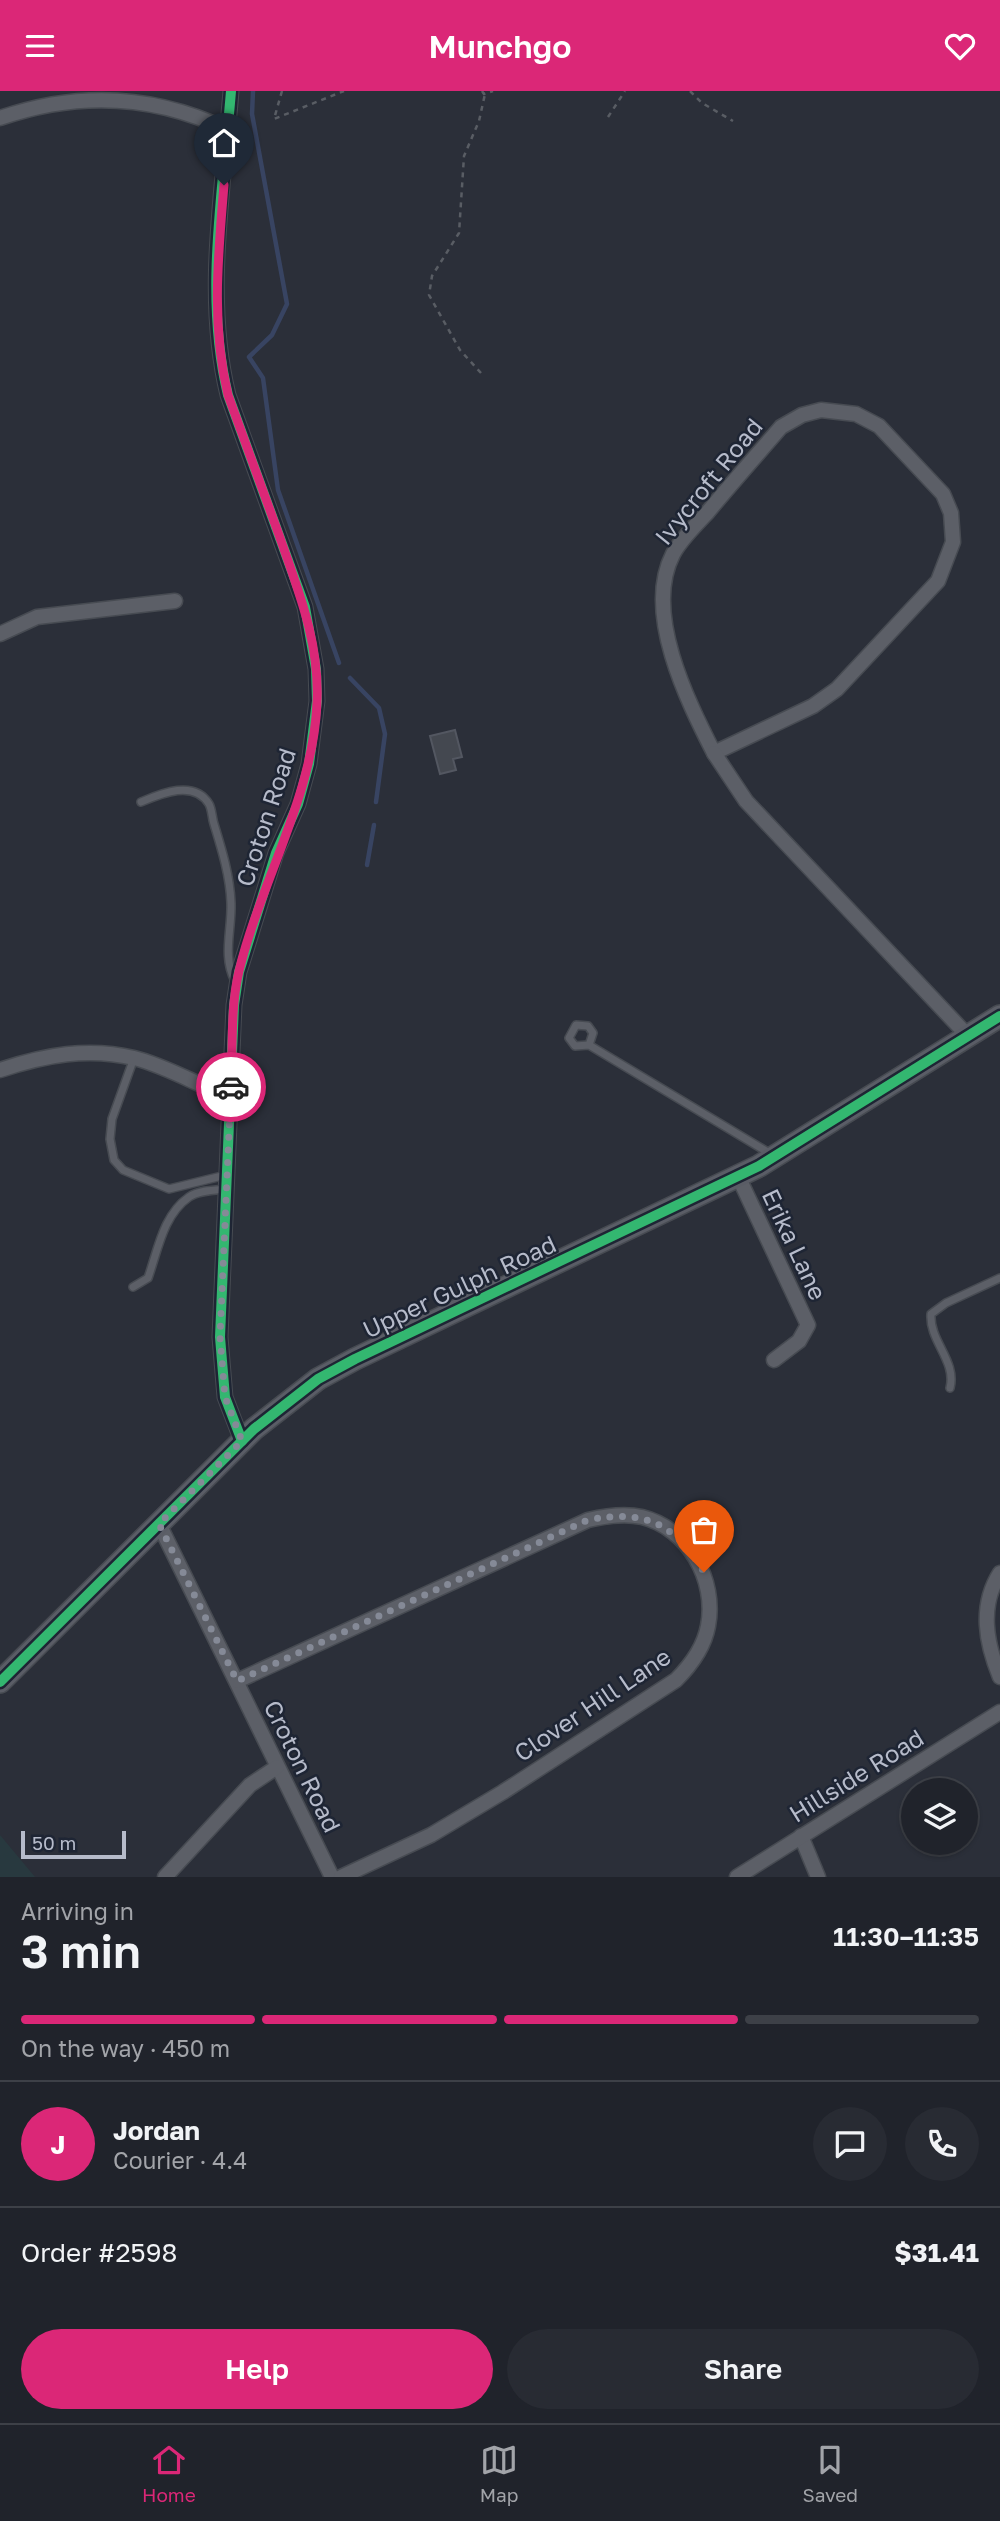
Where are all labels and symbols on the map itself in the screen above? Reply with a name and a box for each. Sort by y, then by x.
pin [194,113,254,185]
street label: Ivycroft Road [648,412,768,550]
street label: Croton Road [229,744,301,890]
courier [196,1052,266,1122]
street label: Erika Lane [757,1184,833,1304]
street label: Upper Gulph Road [358,1229,560,1343]
pin [674,1500,734,1572]
street label: Clover Hill Lane [508,1641,676,1767]
street label: Croton Road [259,1695,347,1837]
street label: Hillside Road [784,1722,928,1828]
scale bar [21,1828,126,1860]

